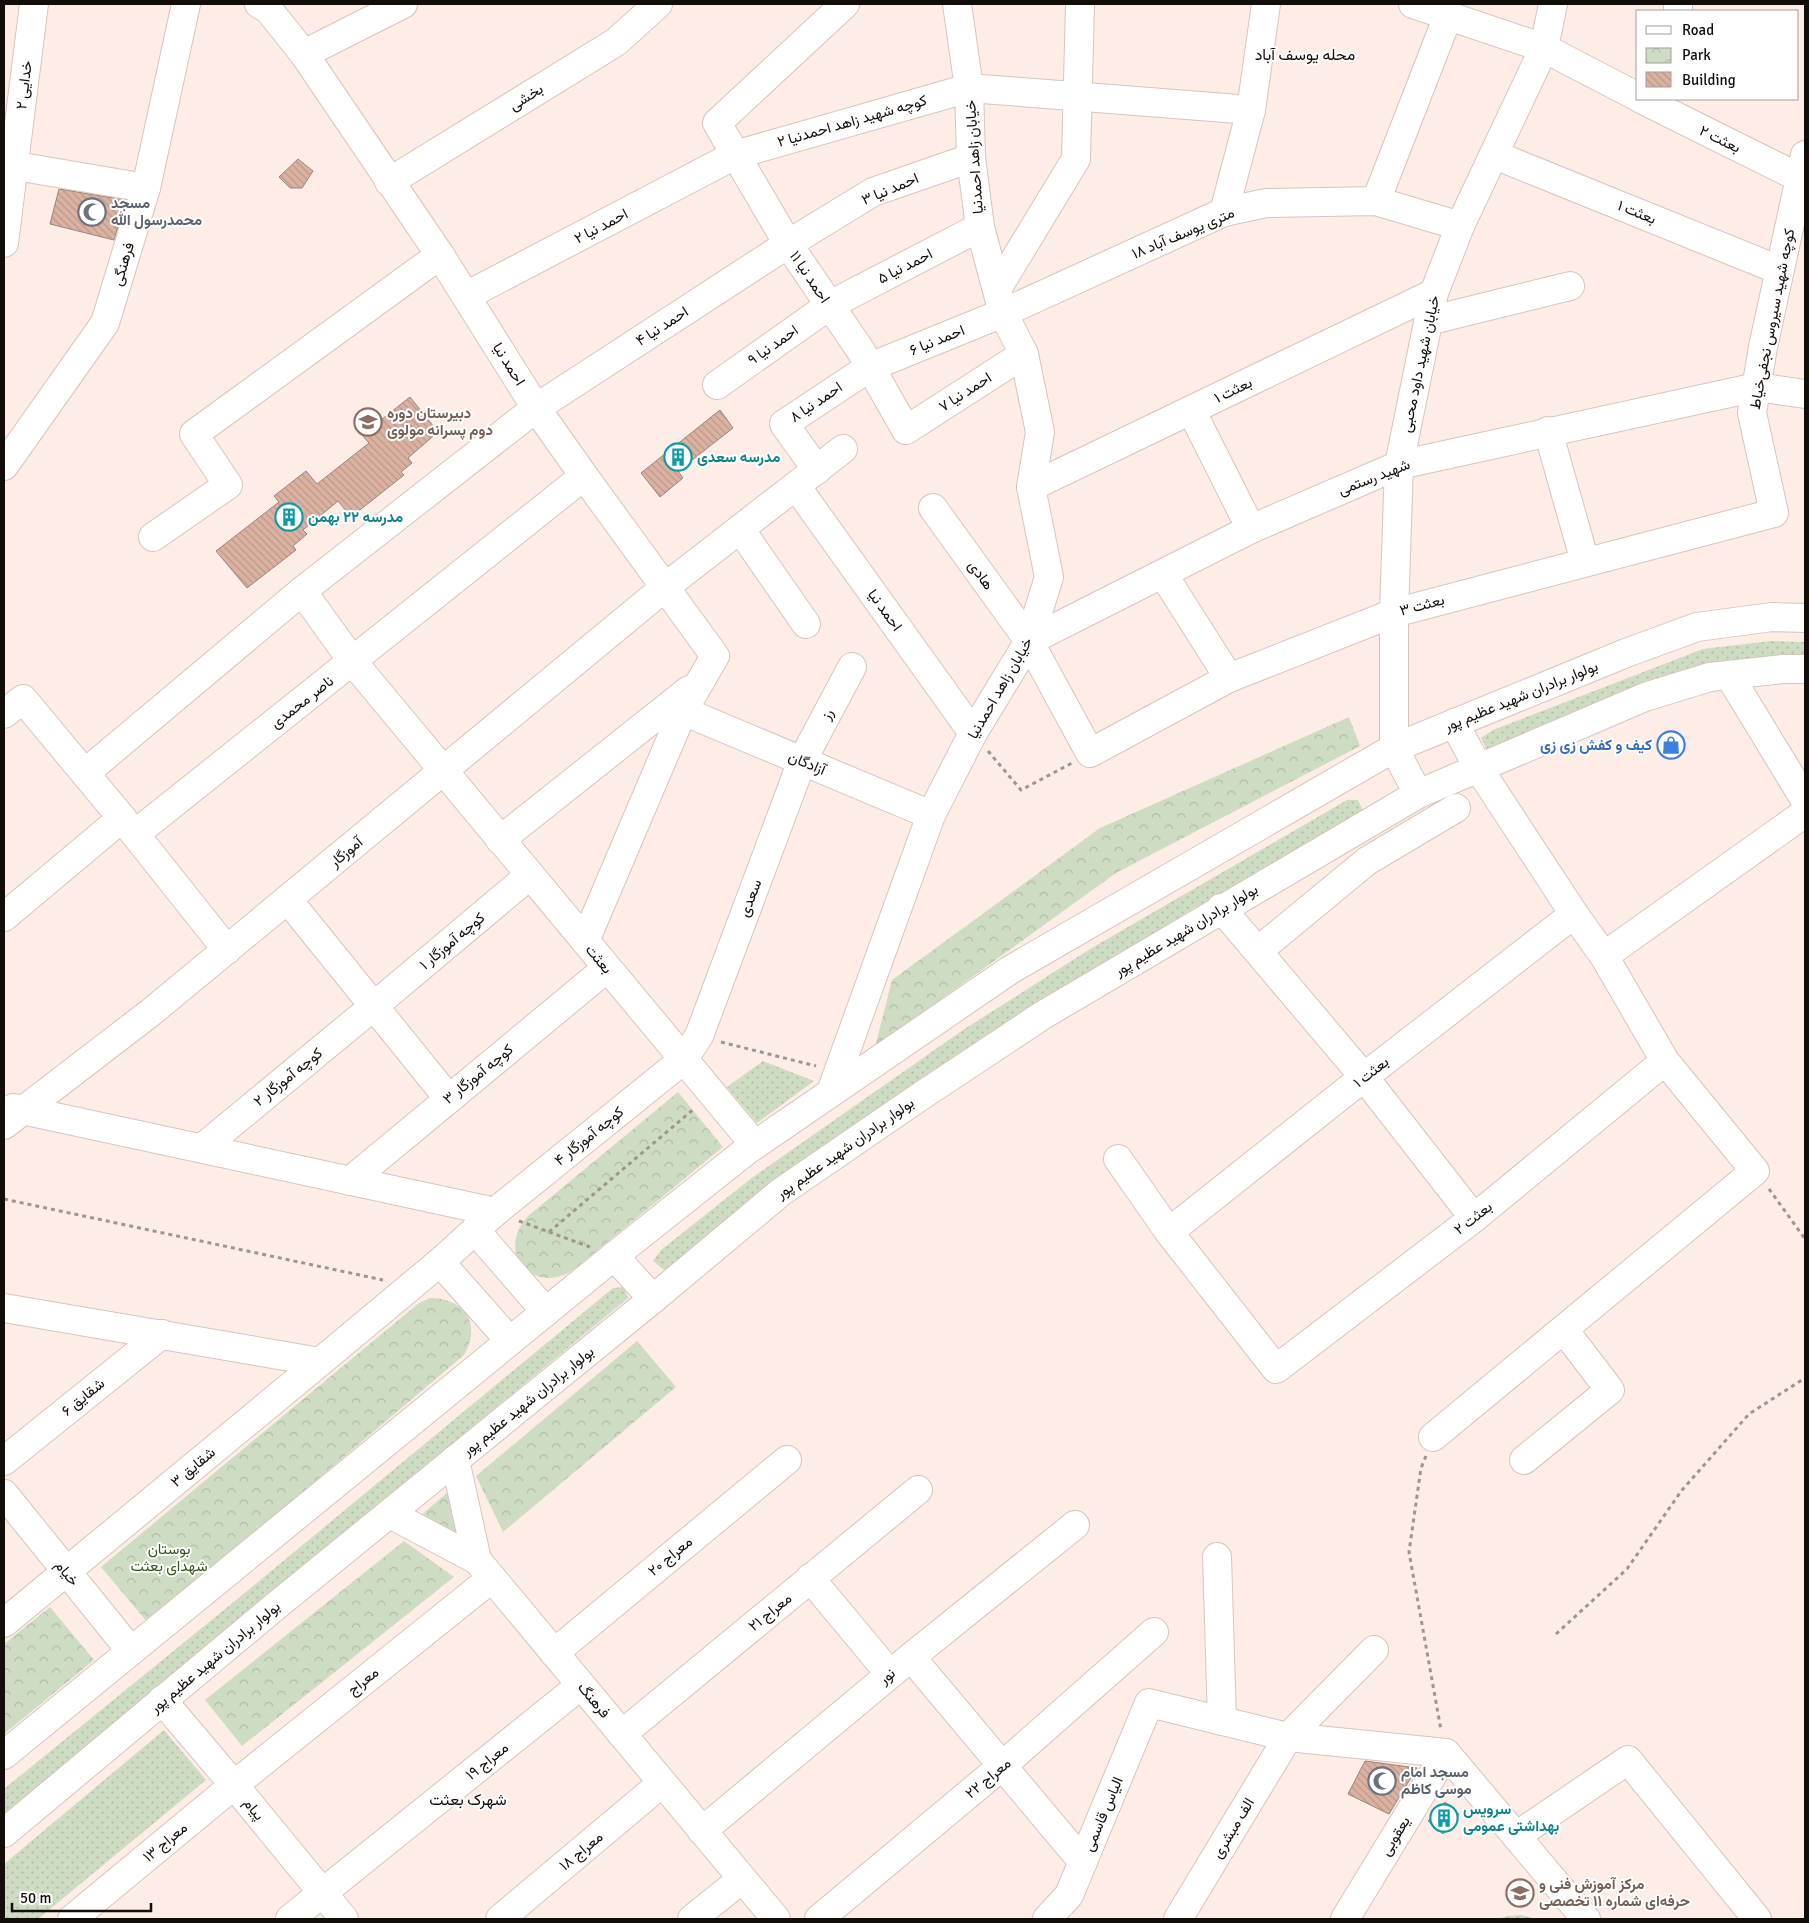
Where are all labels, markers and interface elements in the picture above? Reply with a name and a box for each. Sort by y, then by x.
legend [1636,10,1799,100]
text: Road [1682,21,1714,39]
district label: محله یوسف آباد [1255,45,1355,65]
text: Park [1682,46,1711,64]
street label: خدایی ۲ [12,60,37,111]
text: Building [1682,71,1736,89]
street label: بخشی [506,80,547,115]
street label: کوچه شهید زاهد احمدنیا ۲ [775,91,929,152]
street label: خیابان زاهد احمدنیا [961,99,987,215]
street label: بعثت ۲ [1697,121,1743,157]
street label: احمد نیا ۳ [859,169,921,209]
place label: مسجد محمدرسول الله [111,194,202,229]
street label: بعثت ۱ [1615,196,1659,228]
mosque icon: مسجد محمدرسول الله [77,197,107,227]
street label: ۱۸ متری یوسف آباد [1129,203,1237,264]
street label: احمد نیا ۲ [571,204,631,248]
street label: کوچه شهید سیروس نجفی‌خیاط [1746,227,1799,411]
street label: فرهنگی [108,240,139,288]
street label: احمد نیا ۵ [875,245,935,287]
street label: احمد نیا ۱۱ [786,247,834,307]
street label: خیابان شهید داود محبی [1397,294,1444,434]
street label: احمد نیا ۴ [632,302,692,350]
street label: احمد نیا ۹ [744,321,802,369]
street label: احمد نیا ۶ [907,321,967,359]
street label: احمد نیا [489,339,529,389]
street label: احمد نیا ۷ [935,368,995,416]
street label: بعثت ۱ [1211,373,1255,407]
street label: احمد نیا ۸ [786,378,846,426]
place label: دبیرستان دوره دوم پسرانه مولوی [387,404,493,440]
school or university icon: دبیرستان دوره دوم پسرانه مولوی [353,407,383,437]
building icon: مدرسه سعدی [663,442,693,472]
place label: مدرسه سعدی [697,448,780,466]
street label: شهید رستمی [1335,455,1413,500]
building icon: مدرسه ۲۲ بهمن [274,502,304,532]
place label: مدرسه ۲۲ بهمن [308,508,403,526]
street label: هادی [963,557,998,594]
street label: احمد نیا [864,586,906,634]
street label: بعثت ۳ [1398,590,1446,620]
street label: خیابان زاهد احمدنیا [964,634,1036,742]
street label: بولوار برادران شهید عظیم‌ پور [1440,657,1601,736]
street label: ناصر محمدی [267,672,338,733]
street label: رز [816,705,837,724]
shop icon: کیف و کفش زی زی [1656,730,1686,760]
place label: کیف و کفش زی زی [1540,736,1652,754]
street label: آزادگان [786,747,830,779]
street label: آموزگار [325,832,367,872]
street label: سعدی [735,876,766,920]
street label: بولوار برادران شهید عظیم‌ پور [1110,880,1262,981]
street label: کوچه آموزگار ۱ [416,908,489,974]
street label: بعثت [582,941,616,977]
street label: کوچه آموزگار ۳ [439,1040,518,1109]
street label: کوچه آموزگار ۲ [250,1044,327,1111]
street label: بعثت ۱ [1350,1053,1392,1091]
street label: بولوار برادران شهید عظیم‌ پور [772,1093,918,1204]
street label: کوچه آموزگار ۴ [551,1102,628,1170]
street label: بعثت ۲ [1450,1198,1496,1238]
street label: بولوار برادران شهید عظیم‌ پور [458,1342,598,1461]
street label: شقایق ۶ [58,1374,109,1421]
street label: شقایق ۳ [167,1443,220,1492]
street label: معراج ۲۰ [644,1532,697,1581]
park label: بوستان شهدای بعثت [131,1540,208,1576]
street label: خیام [50,1556,83,1590]
street label: معراج ۲۱ [745,1589,796,1636]
street label: بولوار برادران شهید عظیم‌ پور [145,1597,284,1718]
street label: معراج [344,1663,383,1701]
street label: نور [874,1664,899,1689]
street label: فرهنگ [574,1678,614,1722]
street label: معراج ۱۹ [462,1738,513,1785]
street label: معراج ۲۲ [962,1754,1016,1804]
place label: مسجد امام موسی کاظم [1401,1763,1472,1799]
mosque icon: مسجد امام موسی کاظم [1367,1766,1397,1796]
street label: الیاس قاسمی [1079,1774,1128,1854]
district label: شهرک بعثت [429,1790,507,1810]
street label: پیام [239,1794,268,1824]
street label: الف مبشری [1208,1795,1259,1862]
place label: سرویس بهداشتی عمومی [1463,1800,1559,1835]
building icon: سرویس بهداشتی عمومی [1429,1803,1459,1833]
street label: یعقوبی [1376,1813,1415,1860]
street label: معراج ۱۳ [139,1818,192,1867]
street label: معراج ۱۸ [556,1828,608,1876]
place label: مرکز آموزش فنی و حرفه‌ای شماره ۱۱ تخصصی [1539,1875,1690,1910]
school or university icon: مرکز آموزش فنی و حرفه‌ای شماره ۱۱ تخصصی [1505,1878,1535,1908]
scale bar [12,1880,151,1912]
text: 50 m [20,1889,51,1907]

